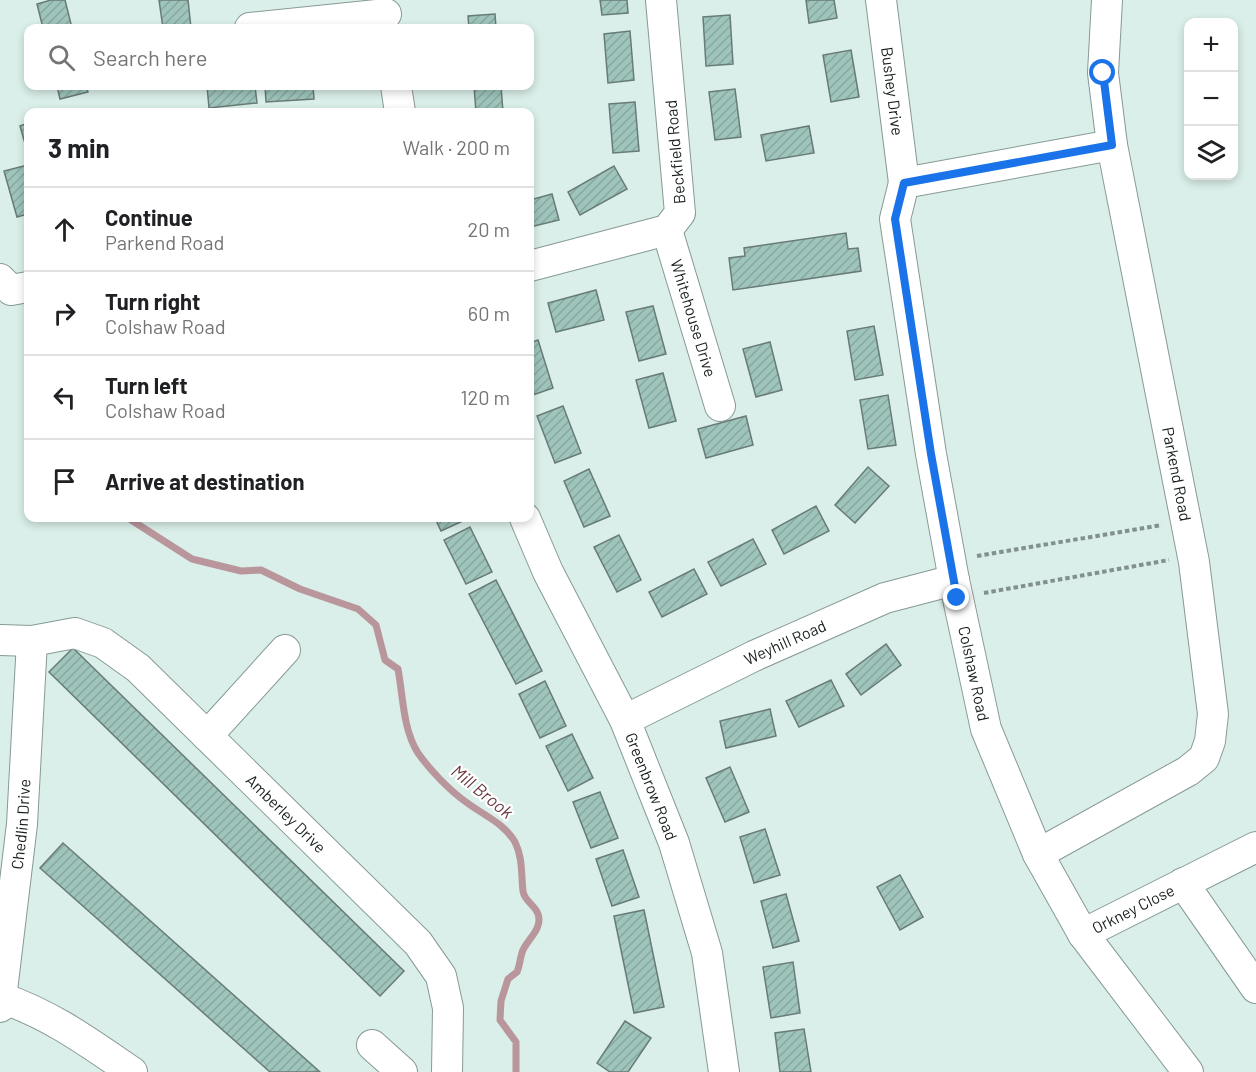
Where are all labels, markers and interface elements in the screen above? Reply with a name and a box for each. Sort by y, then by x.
map controls [1184,18,1238,180]
button: + [1184,18,1238,72]
search box [24,24,534,90]
icon: search [45,41,78,74]
text: Search here [93,44,207,70]
street label: Bushey Drive [878,46,908,137]
route start [1089,59,1115,85]
button: − [1184,72,1238,126]
street label: Beckfield Road [660,99,689,205]
button: layers [1184,126,1238,180]
text: 3 min [48,132,110,163]
text: Walk · 200 m [402,135,510,159]
text: Continue [105,204,193,230]
icon: ahead [48,213,81,246]
text: 20 m [467,217,510,241]
text: Parkend Road [105,230,224,254]
street label: Whitehouse Drive [667,257,721,379]
text: Turn right [105,288,200,314]
icon: right [48,297,81,330]
text: 60 m [468,301,510,325]
text: Colshaw Road [105,314,226,338]
text: Turn left [105,372,188,398]
icon: left [48,381,81,414]
text: 120 m [460,385,510,409]
text: Colshaw Road [105,398,226,422]
street label: Parkend Road [1159,425,1196,523]
icon: arrive [48,465,81,498]
text: Arrive at destination [105,468,304,494]
route end [943,584,969,610]
street label: Weyhill Road [741,615,829,668]
street label: Colshaw Road [955,624,994,723]
street label: Greenbrow Road [622,730,682,843]
water label: Mill Brook [447,760,518,823]
street label: Amberley Drive [243,770,330,856]
street label: Chedlin Drive [7,778,33,870]
street label: Orkney Close [1089,880,1177,937]

